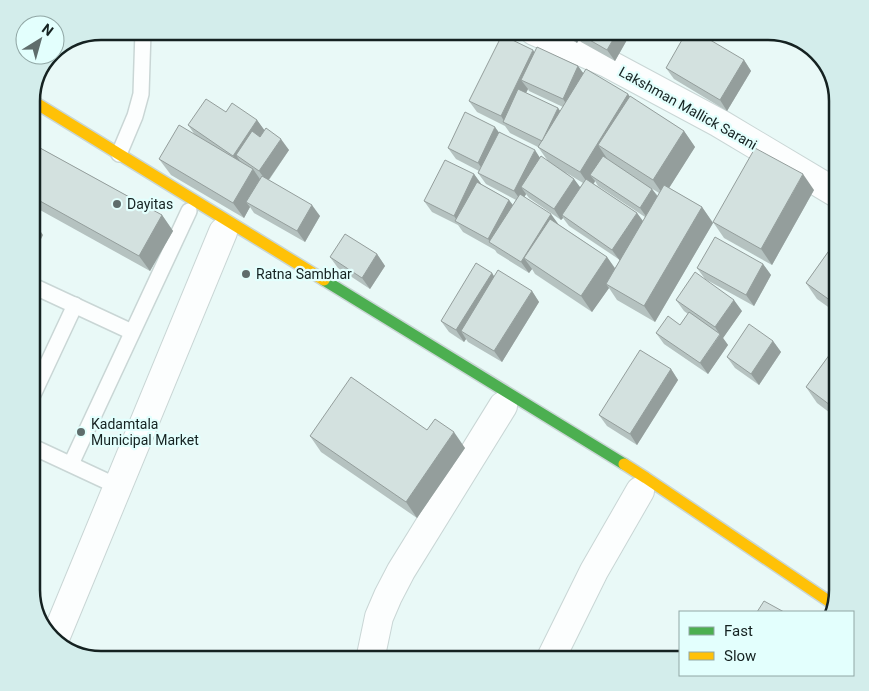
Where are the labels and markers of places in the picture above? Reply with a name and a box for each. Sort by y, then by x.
place label: Dayitas [127,196,173,212]
marker: Dayitas [111,198,123,210]
place label: Ratna Sambhar [256,266,352,282]
marker: Ratna Sambhar [240,268,252,280]
place label: Kadamtala Municipal Market [91,416,199,448]
marker: Kadamtala Municipal Market [75,426,87,438]

